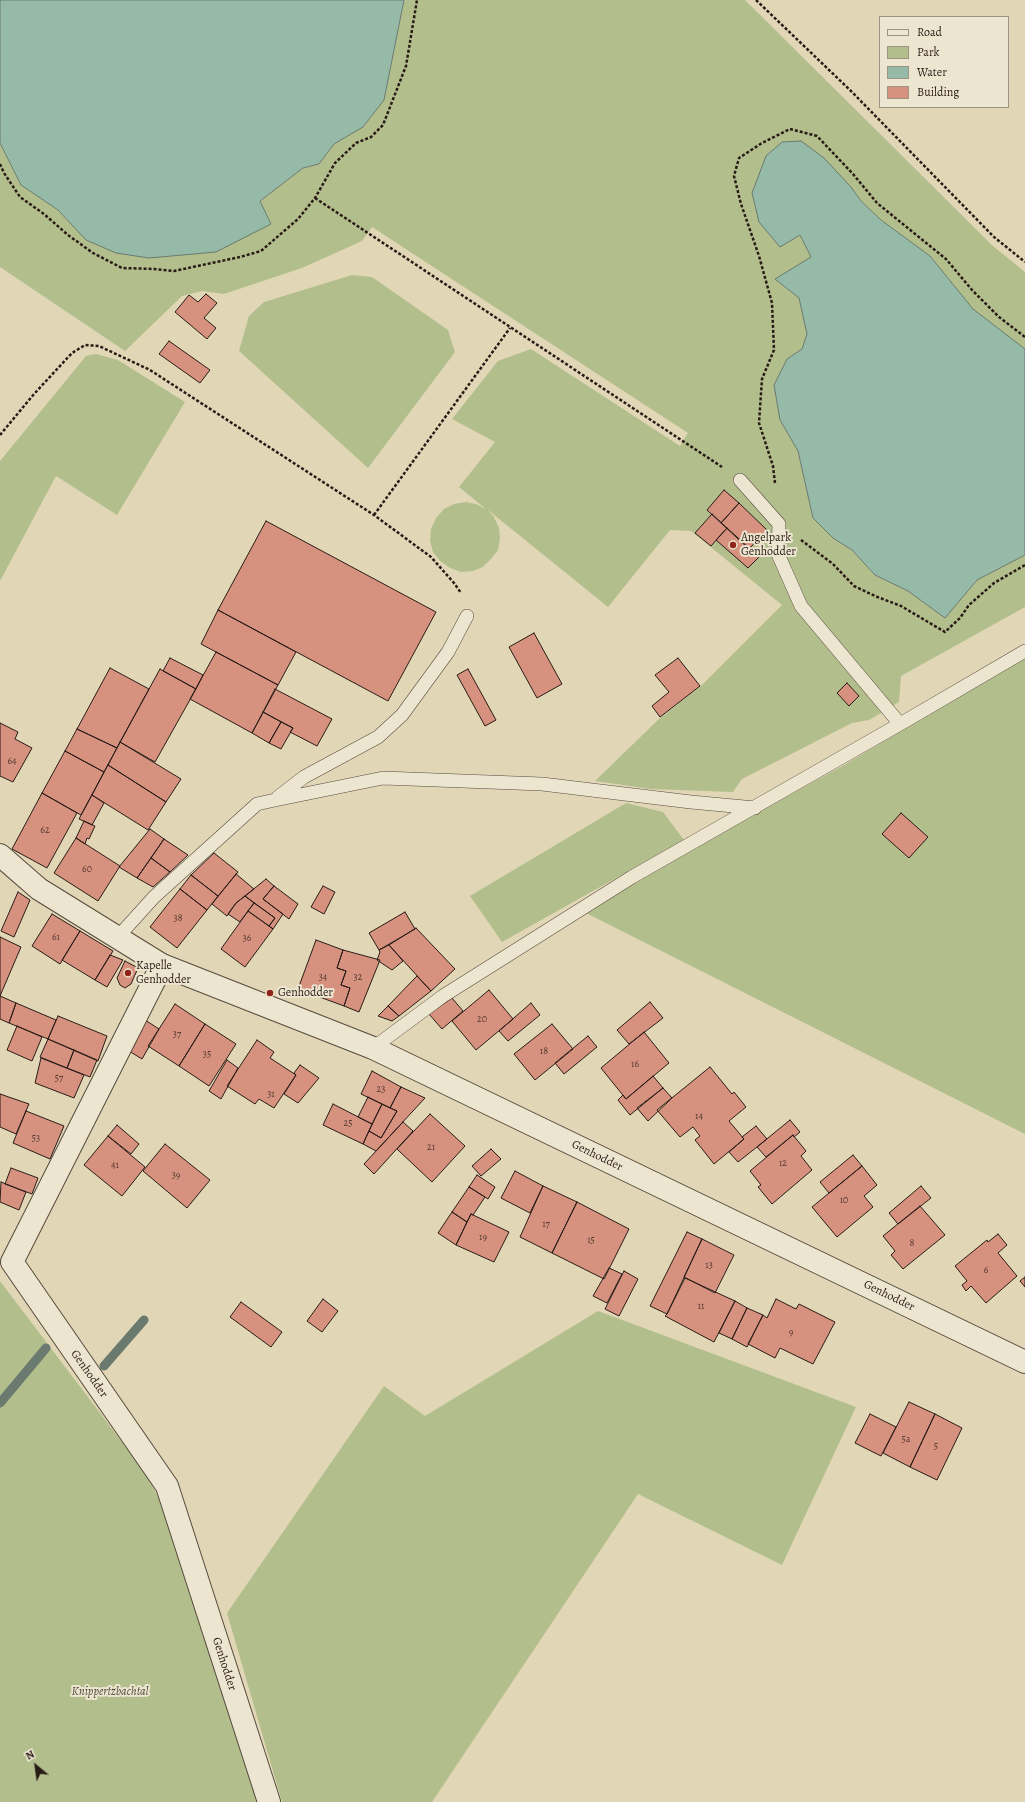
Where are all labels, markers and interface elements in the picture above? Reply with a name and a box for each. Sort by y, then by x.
legend [879,16,1009,108]
text: Road [917,24,942,40]
text: Park [917,44,940,60]
text: Water [917,64,947,80]
text: Building [917,84,959,100]
place label: Angelpark Genhodder [741,531,796,559]
marker: Angelpark Genhodder [728,540,738,550]
house number: 64 [7,756,17,768]
house number: 62 [40,825,50,837]
house number: 60 [82,864,92,876]
house number: 38 [173,913,183,925]
house number: 61 [52,932,60,944]
house number: 36 [243,933,251,945]
place label: Kapelle Genhodder [136,959,191,987]
marker: Kapelle Genhodder [123,968,133,978]
house number: 34 [319,972,327,984]
house number: 32 [354,972,362,984]
place label: Genhodder [278,986,333,1000]
marker: Genhodder [265,988,275,998]
house number: 20 [477,1014,487,1026]
house number: 37 [173,1029,181,1041]
house number: 18 [540,1046,548,1058]
house number: 35 [203,1049,211,1061]
house number: 16 [631,1059,639,1071]
house number: 57 [55,1073,63,1085]
house number: 23 [377,1084,385,1096]
house number: 31 [267,1089,275,1101]
house number: 14 [695,1111,703,1123]
house number: 25 [343,1118,353,1130]
house number: 53 [32,1133,40,1145]
street label: Genhodder [569,1137,625,1175]
house number: 21 [427,1142,435,1154]
house number: 12 [779,1158,787,1170]
house number: 41 [111,1160,119,1172]
house number: 39 [172,1170,180,1182]
house number: 10 [840,1195,848,1207]
house number: 17 [542,1219,550,1231]
house number: 19 [479,1232,487,1244]
house number: 15 [587,1235,595,1247]
house number: 8 [910,1238,914,1250]
house number: 13 [705,1260,713,1272]
house number: 6 [984,1265,988,1277]
street label: Genhodder [861,1277,917,1315]
house number: 11 [698,1301,704,1313]
house number: 9 [789,1327,793,1339]
street label: Genhodder [67,1347,111,1401]
house number: 5a [902,1434,910,1446]
house number: 5 [934,1441,938,1453]
street label: Genhodder [209,1636,239,1692]
park label: Knippertzbachtal [72,1685,148,1699]
north arrow [16,1746,56,1786]
text: N [23,1747,37,1764]

